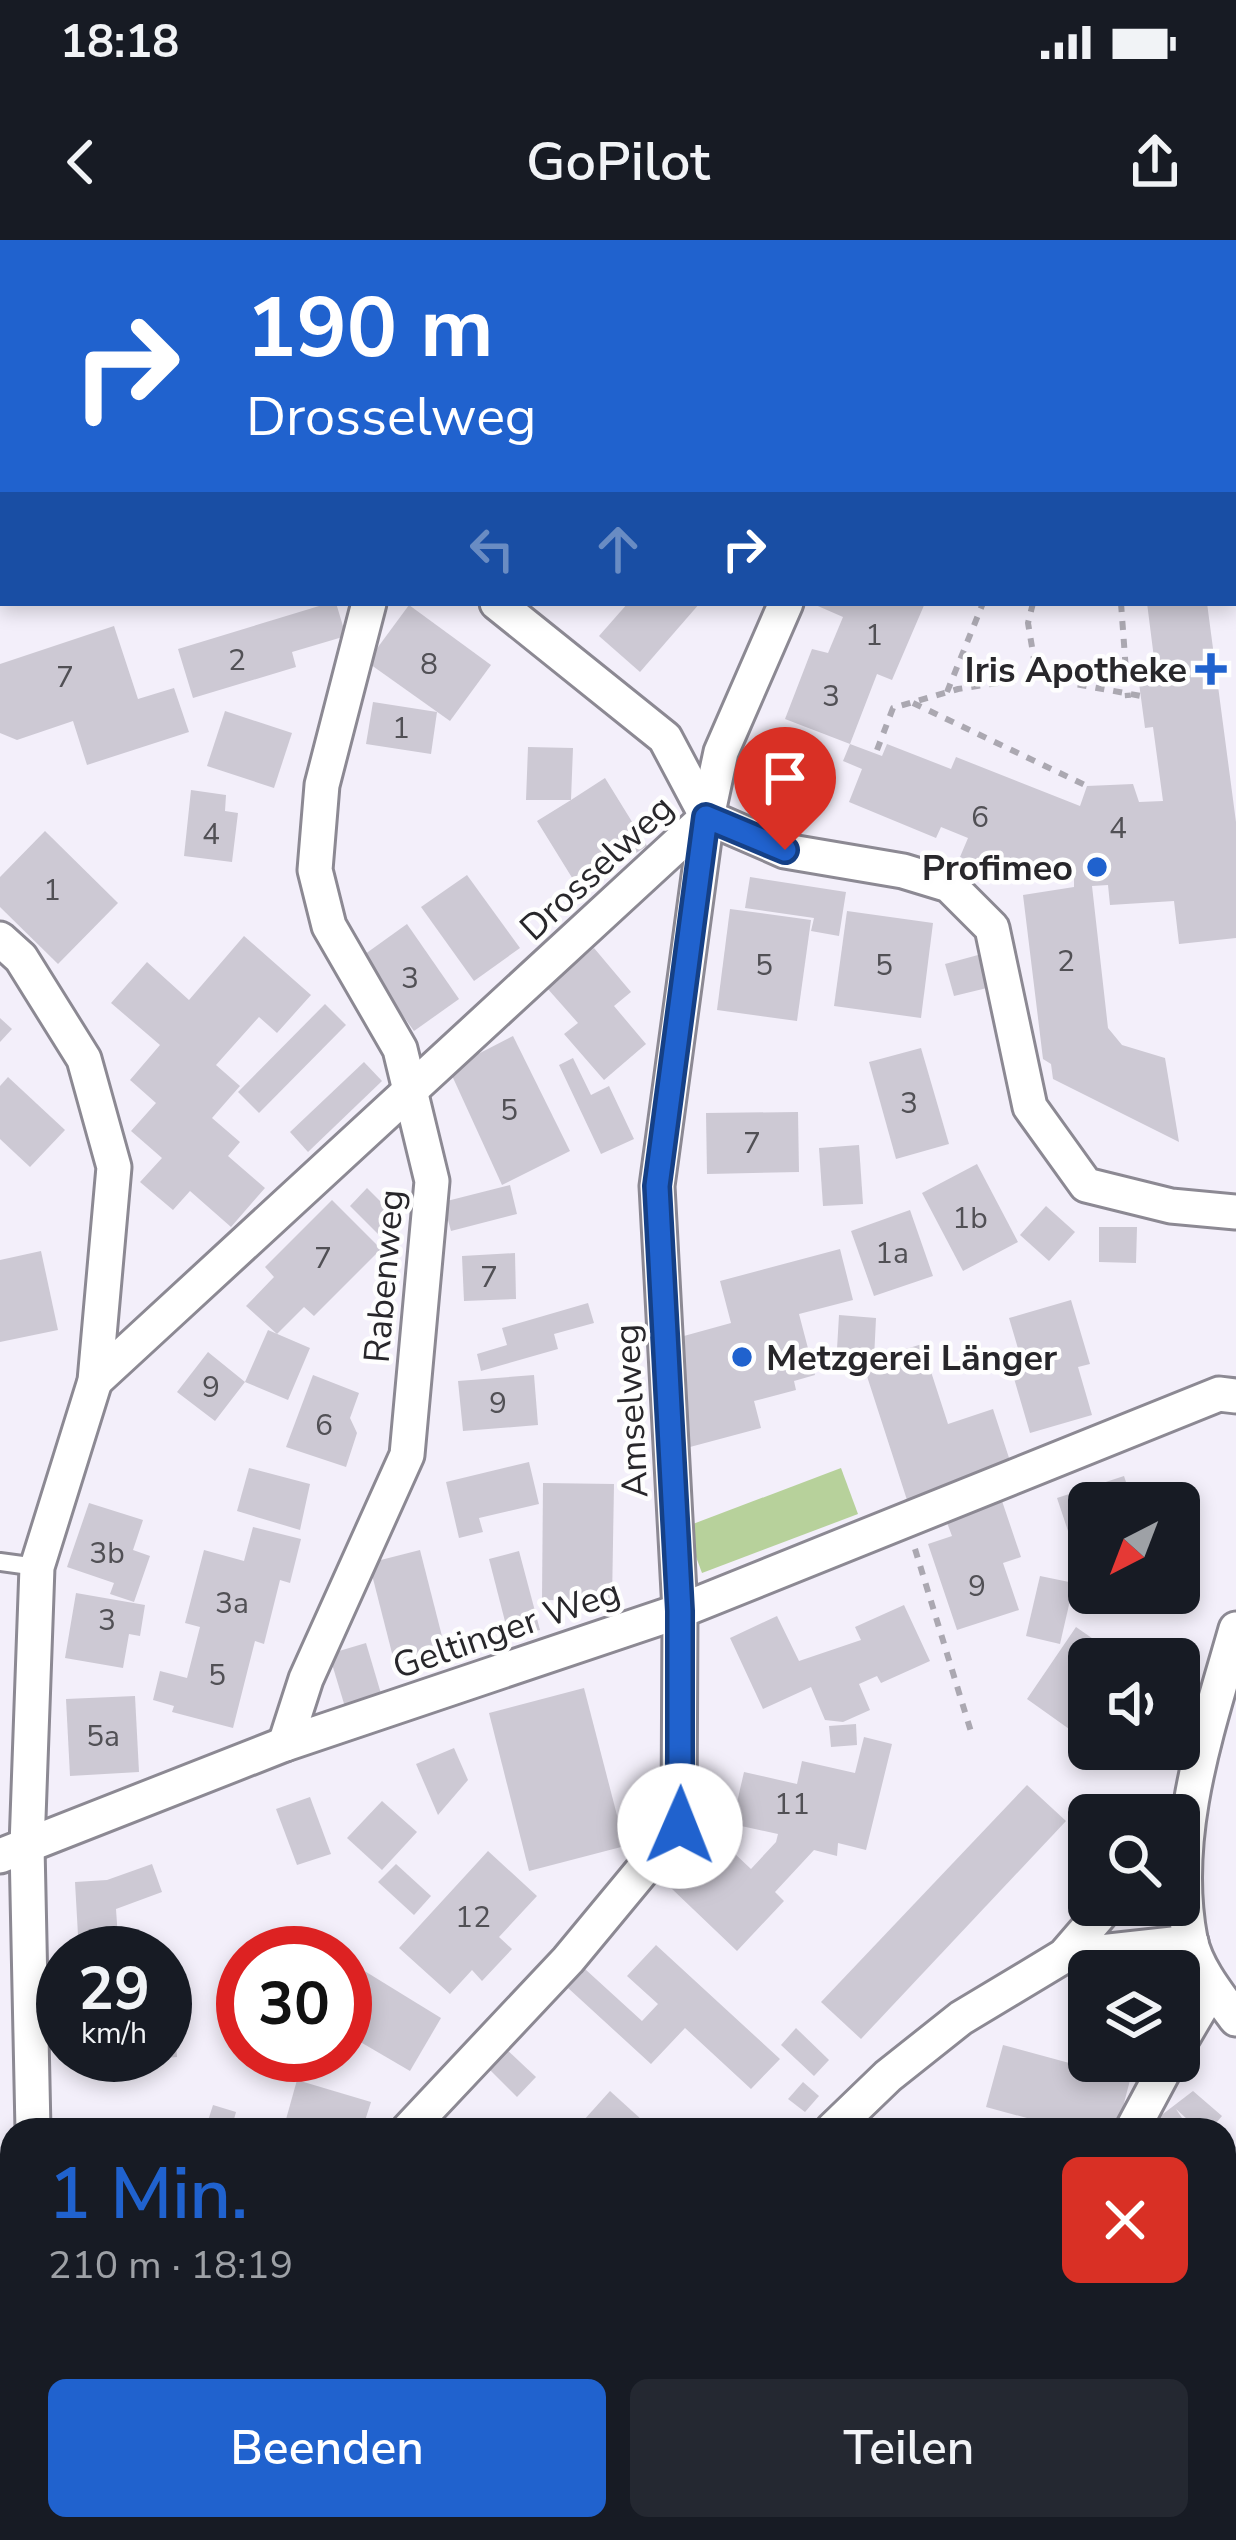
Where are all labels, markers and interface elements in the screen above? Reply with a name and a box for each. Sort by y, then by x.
text: 18:18 [60,12,179,73]
text: GoPilot [526,125,710,199]
icon: back [48,129,114,195]
icon: share [1122,129,1188,195]
text: 190 m [246,271,494,386]
icon: right [48,288,204,444]
text: Drosselweg [246,380,537,454]
icon: left [459,516,525,582]
icon: ahead [585,516,651,582]
icon: right [711,516,777,582]
house number: 1 [865,615,883,656]
house number: 2 [228,640,246,681]
house number: 8 [420,644,438,685]
place label: Iris Apotheke [965,646,1187,695]
marker: Iris Apotheke [1198,656,1224,682]
house number: 7 [56,657,74,698]
house number: 3 [822,676,840,717]
house number: 1 [392,708,410,749]
pin [734,727,836,850]
icon: arrive [752,745,818,811]
street label: Drosselweg [509,784,685,952]
house number: 6 [971,797,989,838]
house number: 4 [1109,808,1127,849]
house number: 4 [202,814,220,855]
place label: Profimeo [922,844,1073,893]
marker: Profimeo [1084,854,1110,880]
house number: 1 [43,870,61,911]
house number: 2 [1057,941,1075,982]
house number: 5 [755,945,773,986]
house number: 5 [875,945,893,986]
house number: 3 [401,958,419,999]
house number: 3 [900,1083,918,1124]
house number: 5 [500,1090,518,1131]
house number: 7 [743,1123,761,1164]
street label: Rabenweg [353,1187,416,1365]
house number: 1b [952,1198,988,1239]
house number: 1a [875,1233,909,1274]
house number: 7 [314,1238,332,1279]
house number: 7 [480,1257,498,1298]
street label: Amselweg [602,1323,661,1499]
place label: Metzgerei Länger [766,1334,1057,1383]
marker: Metzgerei Länger [729,1344,755,1370]
house number: 9 [202,1367,220,1408]
house number: 9 [489,1383,507,1424]
house number: 6 [315,1405,333,1446]
north arrow [1068,1482,1200,1614]
map controls [1068,1482,1200,2082]
house number: 3b [89,1533,125,1574]
house number: 9 [968,1566,986,1607]
street label: Geltinger Weg [386,1568,627,1691]
house number: 3a [215,1583,249,1624]
house number: 3 [98,1600,116,1641]
button: sound [1068,1638,1200,1770]
house number: 5 [208,1655,226,1696]
house number: 5a [86,1716,120,1757]
position arrow [617,1763,743,1889]
house number: 11 [774,1784,810,1825]
button: search [1068,1794,1200,1926]
house number: 12 [455,1897,491,1938]
speed limit sign: 30 [216,1926,372,2082]
text: 29 [78,1948,150,2030]
button: layers [1068,1950,1200,2082]
text: km/h [81,2013,147,2054]
text: 1 Min. [48,2145,248,2243]
button: close [1062,2157,1188,2283]
text: 210 m · 18:19 [48,2239,293,2292]
button: Beenden [48,2379,606,2517]
button: Teilen [630,2379,1188,2517]

